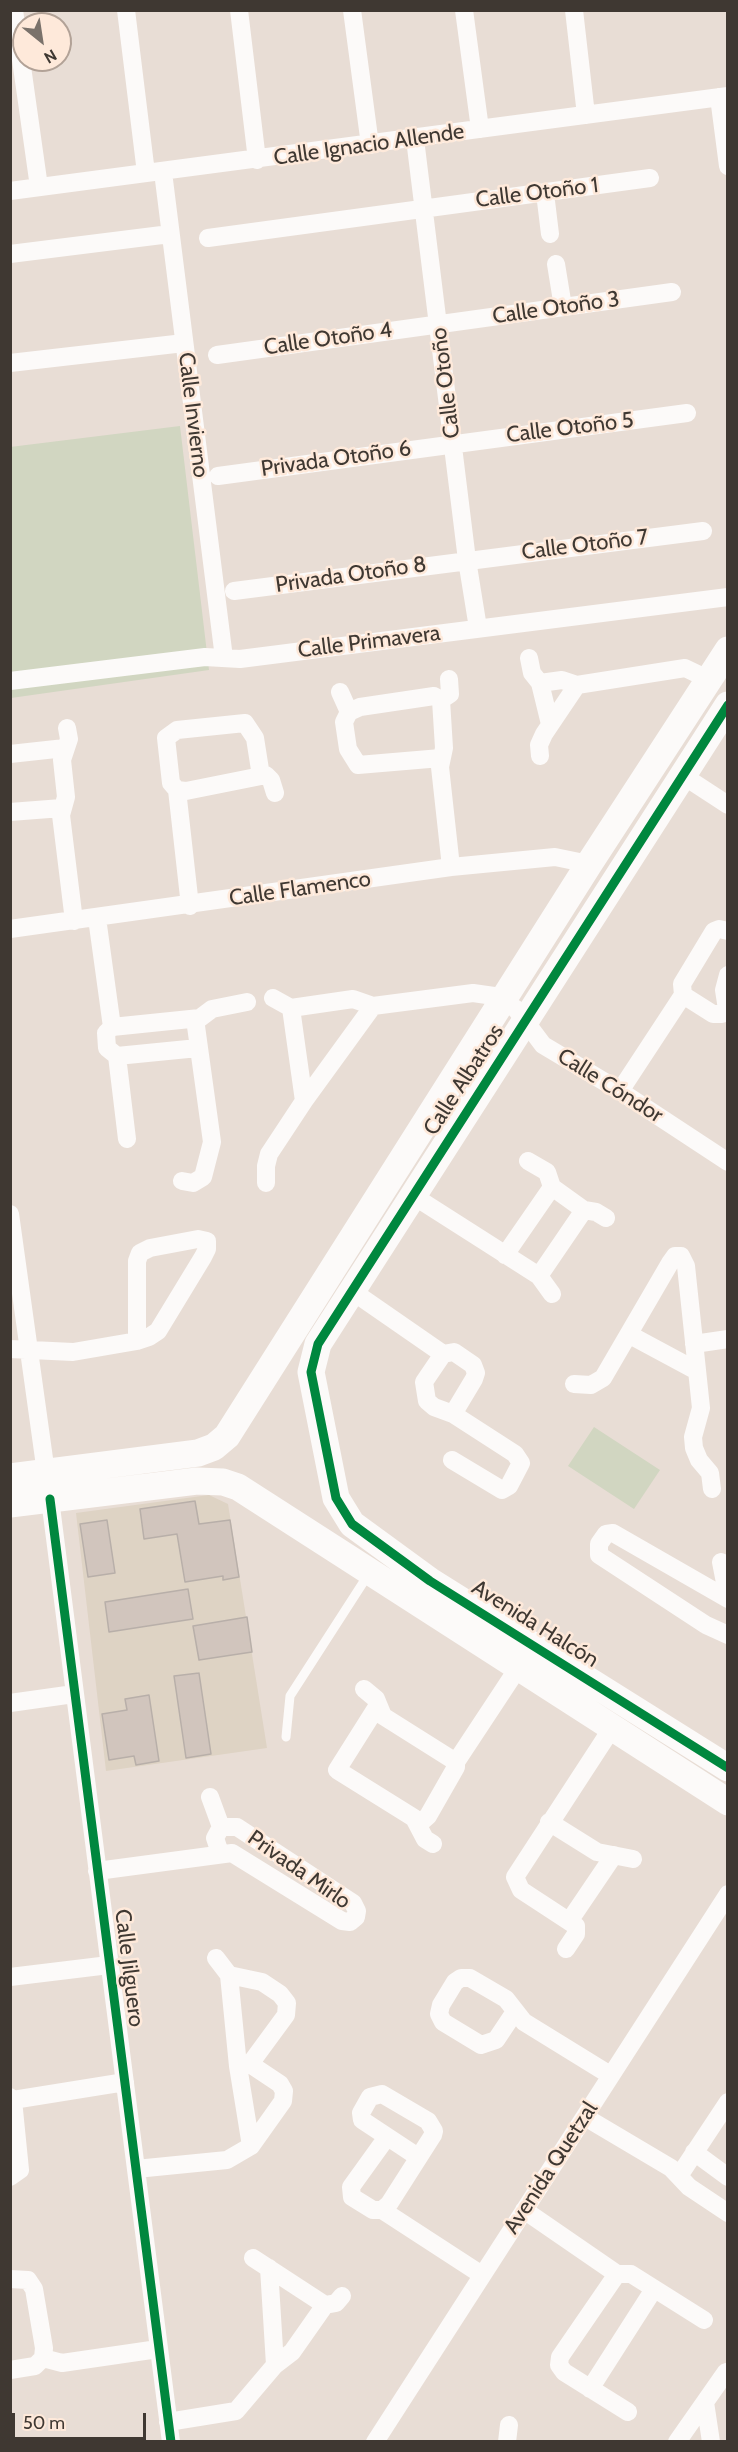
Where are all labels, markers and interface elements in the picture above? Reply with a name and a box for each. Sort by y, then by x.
north arrow [12,12,72,72]
text: N [41,45,60,67]
street label: Calle Ignacio Allende [272,119,466,171]
street label: Calle Otoño 1 [474,172,600,214]
street label: Calle Otoño 3 [491,286,621,330]
street label: Calle Otoño 4 [262,317,394,361]
street label: Calle Otoño [426,326,466,440]
street label: Calle Invierno [172,351,214,479]
street label: Calle Otoño 5 [505,407,635,449]
street label: Privada Otoño 6 [259,435,413,483]
street label: Calle Otoño 7 [520,524,650,566]
street label: Privada Otoño 8 [274,551,428,599]
street label: Calle Primavera [296,620,442,664]
street label: Calle Flamenco [228,866,372,912]
street label: Calle Albatros [418,1020,510,1140]
street label: Calle Cóndor [552,1043,668,1129]
street label: Avenida Halcón [467,1575,603,1673]
street label: Privada Mirlo [243,1825,355,1915]
street label: Calle Jilguero [109,1908,149,2028]
street label: Avenida Quetzal [498,2097,604,2239]
scale bar [15,2401,148,2439]
text: 50 m [23,2412,65,2434]

